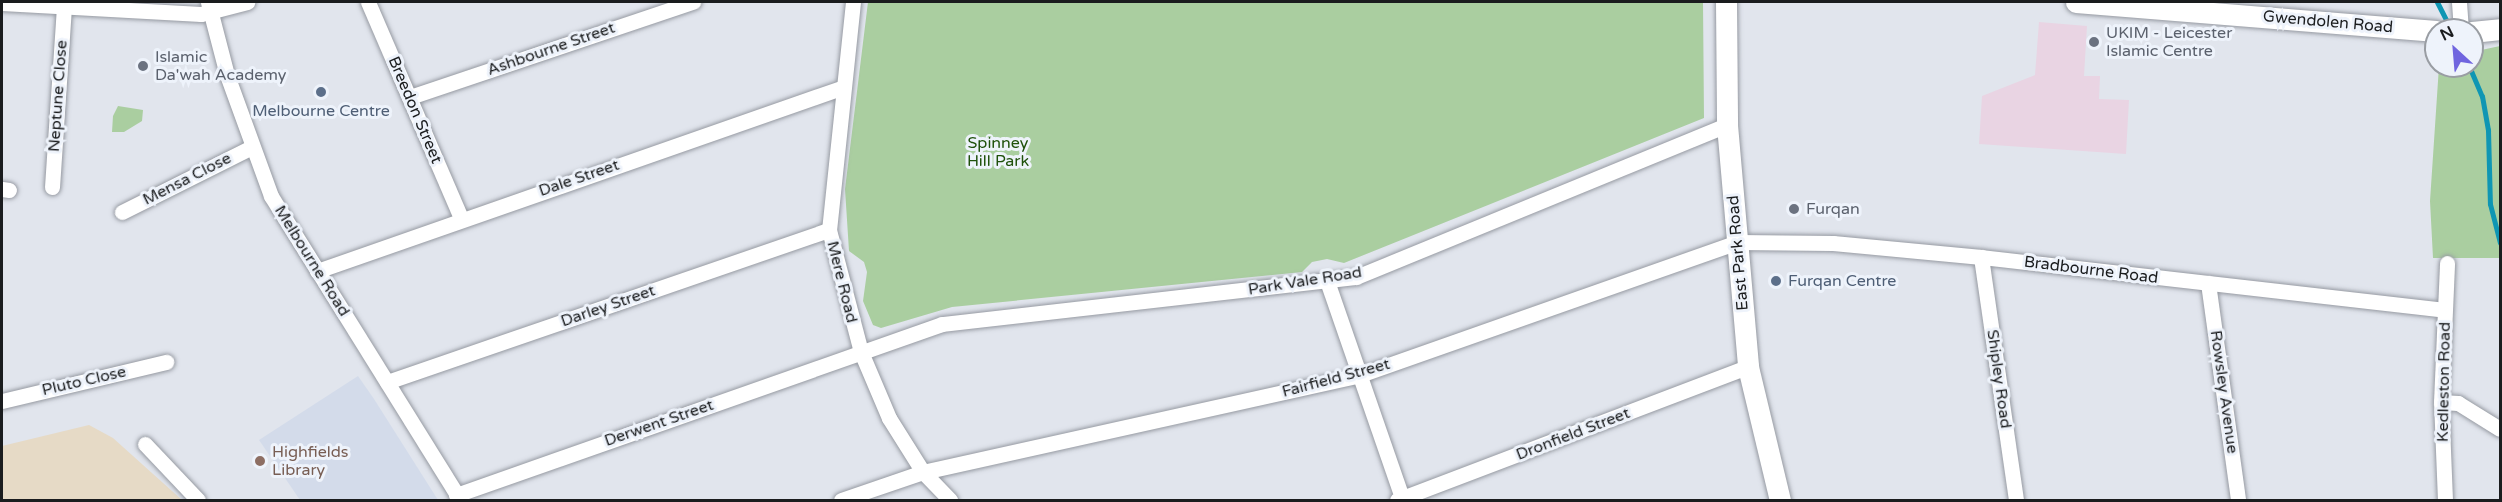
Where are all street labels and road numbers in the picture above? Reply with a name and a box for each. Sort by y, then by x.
street label: Gwendolen Road [2262,7,2394,37]
street label: Ashbourne Street [485,18,617,80]
street label: Neptune Close [45,39,71,153]
street label: Breedon Street [384,54,446,166]
street label: Mensa Close [140,149,234,209]
street label: Dale Street [536,155,622,201]
street label: East Park Road [1723,195,1753,311]
street label: Melbourne Road [270,202,354,320]
street label: Mere Road [823,239,861,325]
street label: Bradbourne Road [2023,252,2159,288]
street label: Park Vale Road [1247,263,1363,299]
street label: Darley Street [558,281,658,331]
street label: Kedleston Road [2433,322,2455,442]
street label: Shipley Road [1983,328,2015,430]
street label: Rowsley Avenue [2206,329,2242,455]
street label: Fairfield Street [1280,354,1392,402]
street label: Pluto Close [40,362,128,400]
street label: Derwent Street [602,395,716,451]
street label: Dronfield Street [1513,403,1633,465]

